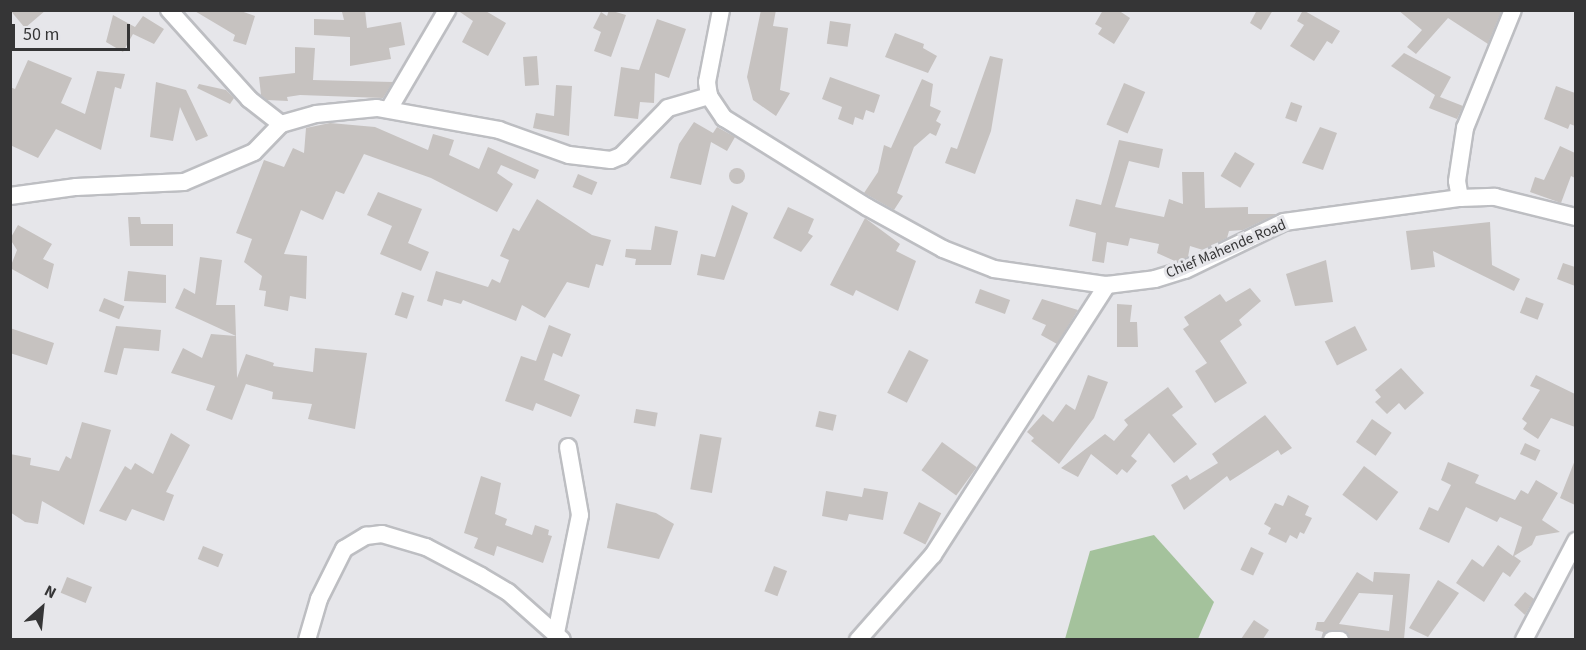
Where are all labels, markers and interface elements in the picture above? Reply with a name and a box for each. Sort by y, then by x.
scale bar [15,12,134,50]
text: 50 m [23,22,59,47]
street label: Chief Mahende Road [1163,216,1289,282]
north arrow [12,578,72,638]
text: N [40,580,60,604]

